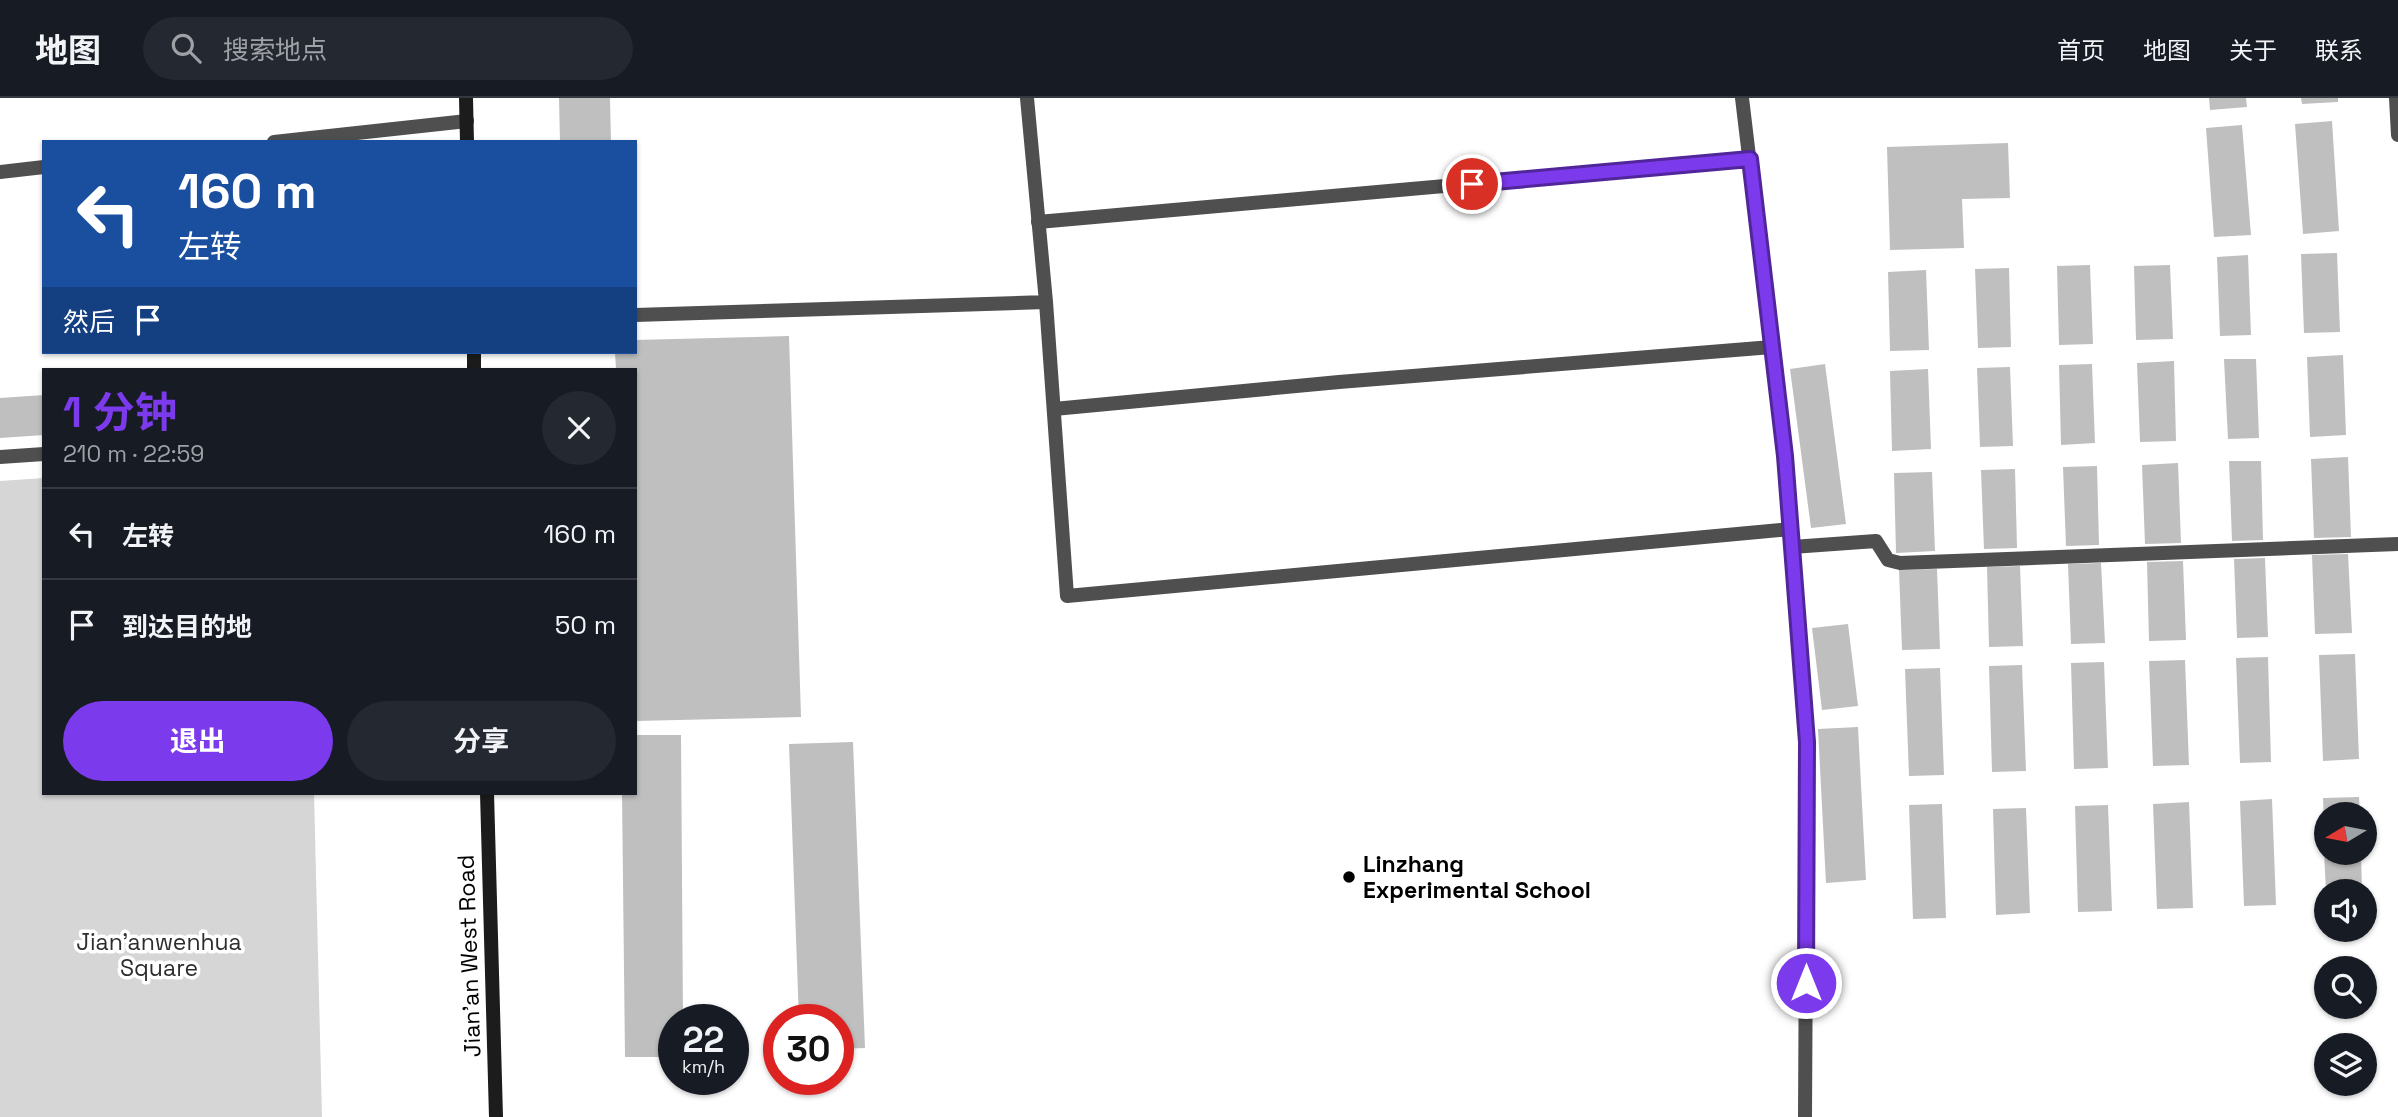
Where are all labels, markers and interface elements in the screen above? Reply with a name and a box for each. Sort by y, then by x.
search box [143,17,633,80]
icon: search [167,29,205,67]
text: 地图 [35,30,101,72]
text: 搜索地点 [223,33,327,67]
text: 首页 [2057,35,2105,66]
text: 地图 [2143,35,2191,66]
text: 关于 [2229,35,2277,66]
text: 联系 [2315,35,2363,66]
pin [1442,154,1502,214]
text: 160 m [178,160,316,222]
icon: arrive [1453,165,1491,203]
icon: left [63,168,154,259]
text: 左转 [178,227,242,267]
icon: arrive [129,301,167,339]
text: 然后 [63,305,115,339]
text: 1 分钟 [63,386,177,439]
button: close [542,391,616,465]
text: 210 m · 22:59 [63,439,204,469]
icon: left [63,515,101,553]
text: 160 m [544,517,616,551]
text: 左转 [122,519,174,553]
icon: arrive [63,606,101,644]
text: 50 m [555,608,616,642]
text: 到达目的地 [122,610,252,644]
button: 退出 [63,701,333,781]
button: 分享 [347,701,616,781]
north arrow [2314,802,2376,864]
map controls [2314,802,2377,1096]
place label: Linzhang Experimental School [1363,849,1591,905]
street label: Jian'an West Road [450,854,488,1058]
marker: Linzhang Experimental School [1341,869,1357,885]
button: sound [2314,879,2377,942]
park label: Jian'anwenhua Square [76,927,242,983]
position arrow [1769,946,1843,1020]
button: search [2314,956,2377,1019]
speed limit sign: 30 [763,1004,854,1095]
text: 22 [683,1018,724,1062]
button: layers [2314,1033,2377,1096]
text: km/h [682,1055,725,1078]

